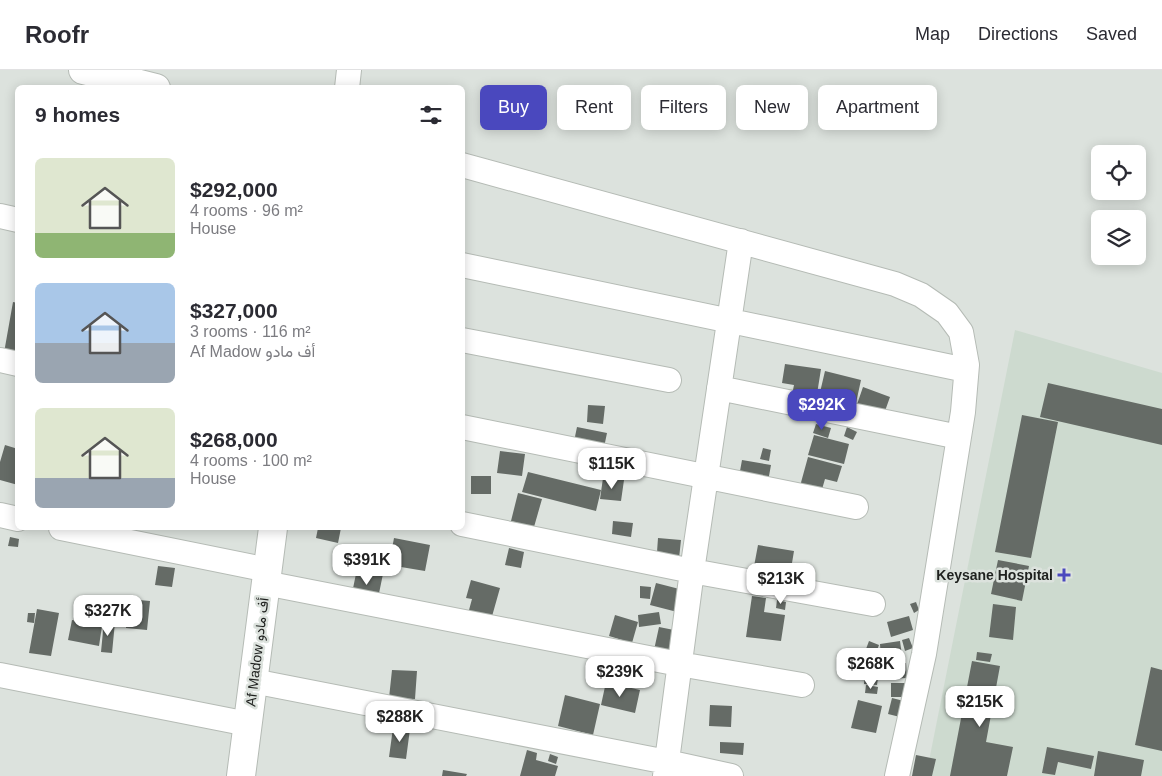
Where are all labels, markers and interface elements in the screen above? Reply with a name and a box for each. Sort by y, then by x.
text: Roofr [25,21,89,48]
text: Map [915,24,950,44]
text: Directions [978,24,1058,44]
text: Saved [1086,24,1137,44]
chip: Buy [480,85,547,130]
chip: Rent [557,85,631,130]
chip: Filters [641,85,726,130]
chip: New [736,85,808,130]
chip: Apartment [818,85,937,130]
icon: filters [417,101,445,129]
text: 9 homes [35,103,120,126]
map controls [1091,145,1146,265]
button: locate [1091,145,1146,200]
icon: home [75,178,135,238]
text: $292,000 [190,178,278,201]
text: 4 rooms · 96 m² [190,202,303,219]
button: layers [1091,210,1146,265]
text: House [190,220,236,237]
text: $327,000 [190,299,278,322]
icon: home [75,303,135,363]
text: 3 rooms · 116 m² [190,323,311,340]
text: Af Madow أف مادو [190,343,315,360]
pin: $292K [787,388,857,431]
text: $292K [798,396,846,413]
icon: home [75,428,135,488]
text: $268,000 [190,428,278,451]
pin: $115K [577,448,647,490]
text: 4 rooms · 100 m² [190,452,312,469]
text: $115K [589,455,635,472]
text: House [190,470,236,487]
pin: $391K [332,544,402,586]
text: $391K [343,551,391,568]
pin: $213K [746,562,816,605]
place label: Keysane Hospital [936,567,1053,583]
marker: Keysane Hospital [1057,568,1071,582]
text: $213K [757,570,805,587]
pin: $327K [73,594,143,637]
street label: Af Madow أف مادو [242,597,273,707]
text: $327K [84,602,132,619]
pin: $268K [836,648,906,690]
text: $268K [847,655,895,672]
pin: $239K [585,656,655,698]
text: $239K [596,663,644,680]
pin: $215K [945,686,1015,728]
text: $215K [956,693,1004,710]
pin: $288K [365,700,435,743]
text: $288K [376,708,424,725]

